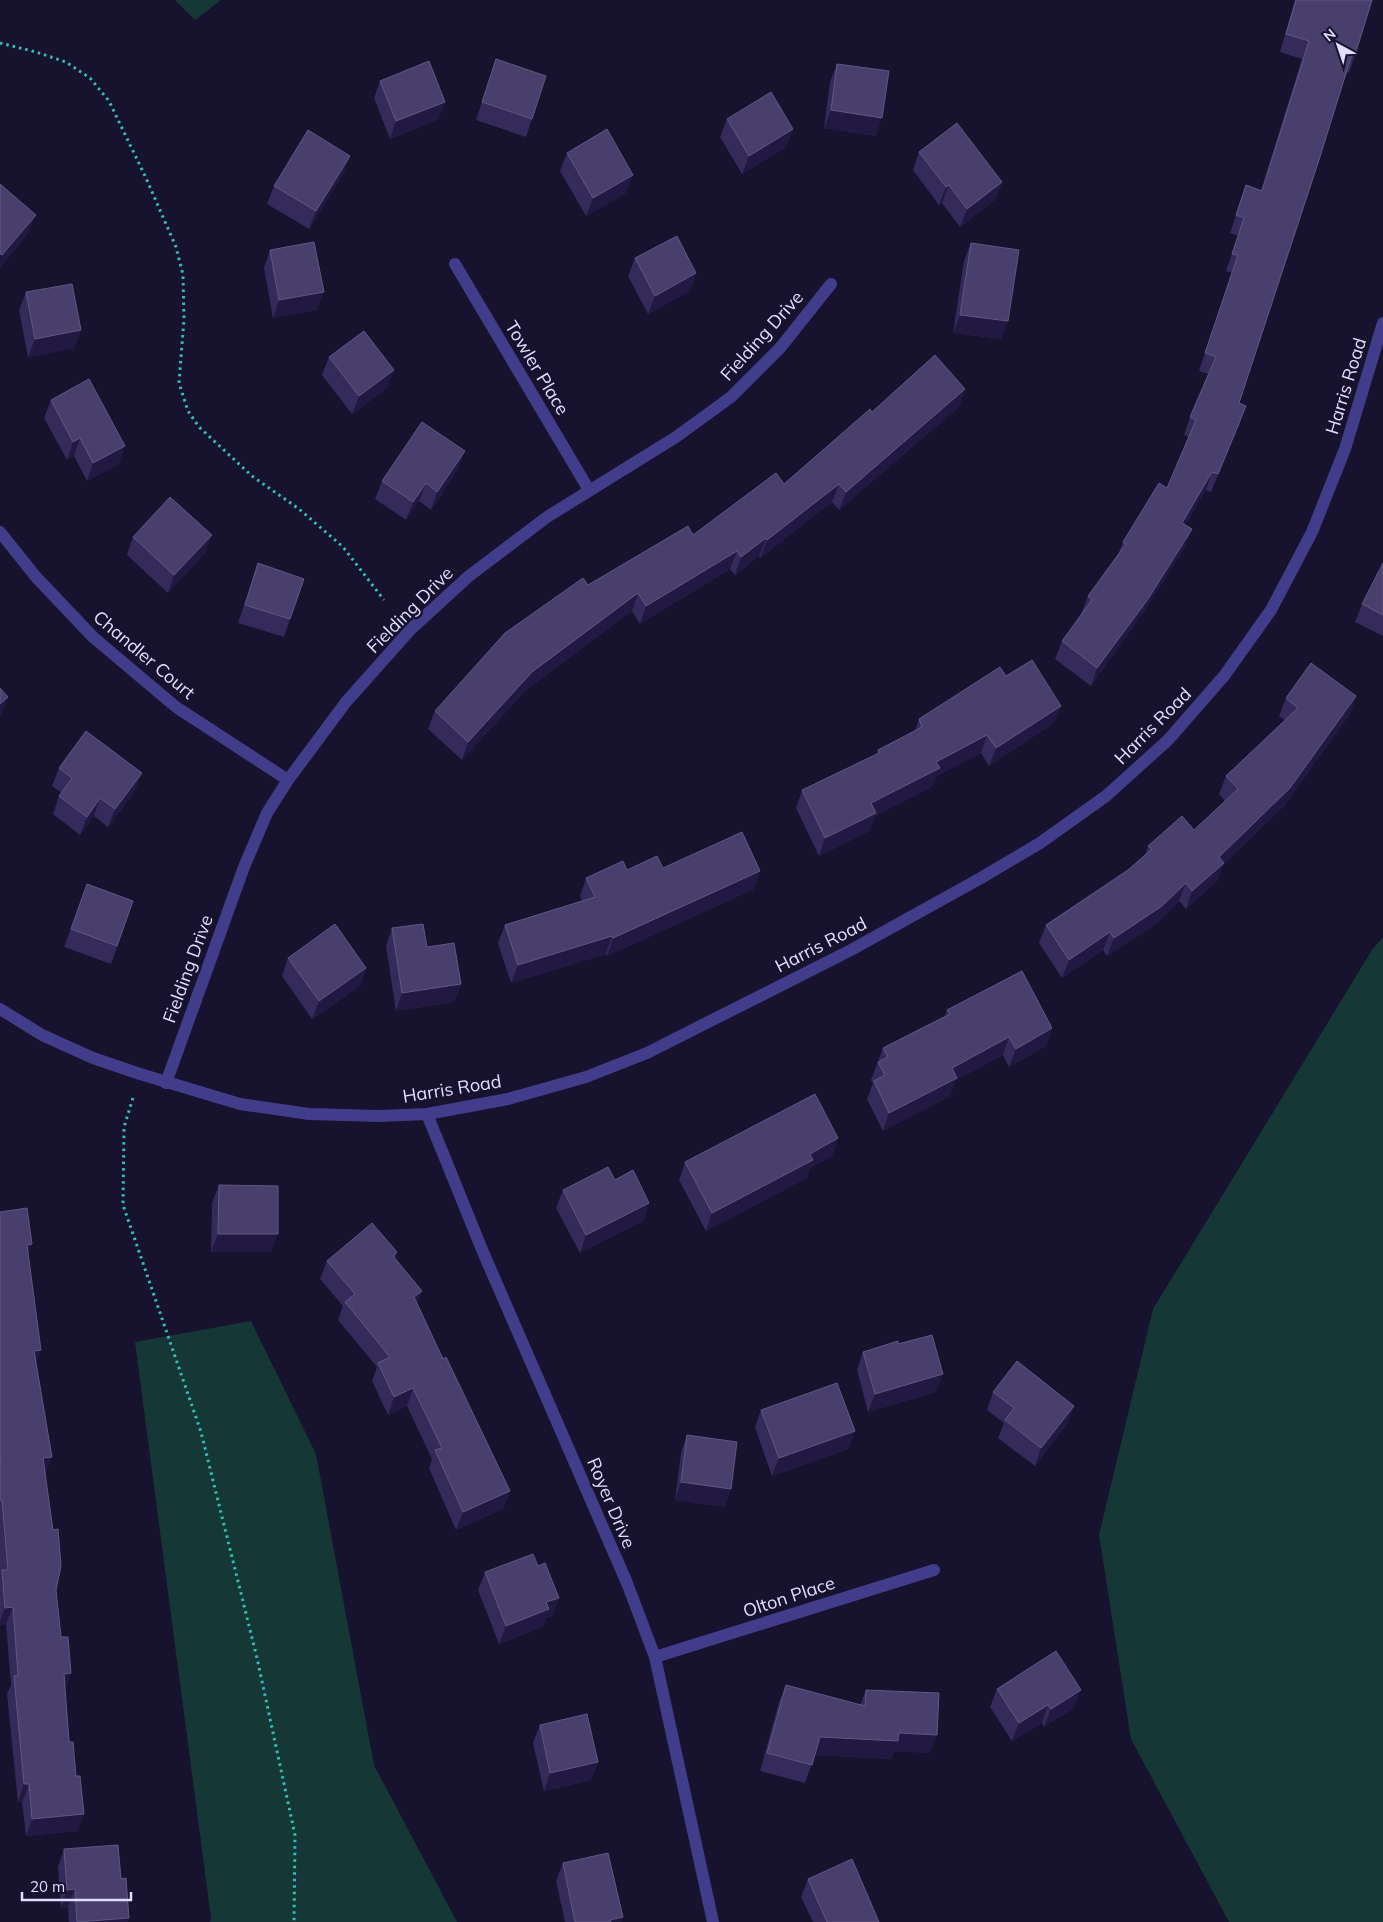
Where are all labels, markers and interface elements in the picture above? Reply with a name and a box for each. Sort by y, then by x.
north arrow [1313,20,1363,70]
text: N [1320,25,1339,45]
street label: Fielding Drive [715,286,808,385]
street label: Towler Place [500,316,575,419]
street label: Harris Road [1320,335,1371,437]
street label: Fielding Drive [362,562,458,658]
street label: Chandler Court [89,605,200,704]
street label: Harris Road [1109,682,1196,769]
street label: Fielding Drive [157,912,218,1026]
street label: Harris Road [771,912,870,977]
street label: Harris Road [401,1069,503,1108]
street label: Royer Drive [582,1454,641,1552]
street label: Olton Place [740,1571,838,1622]
scale bar [22,1870,131,1902]
text: 20 m [30,1877,65,1896]

